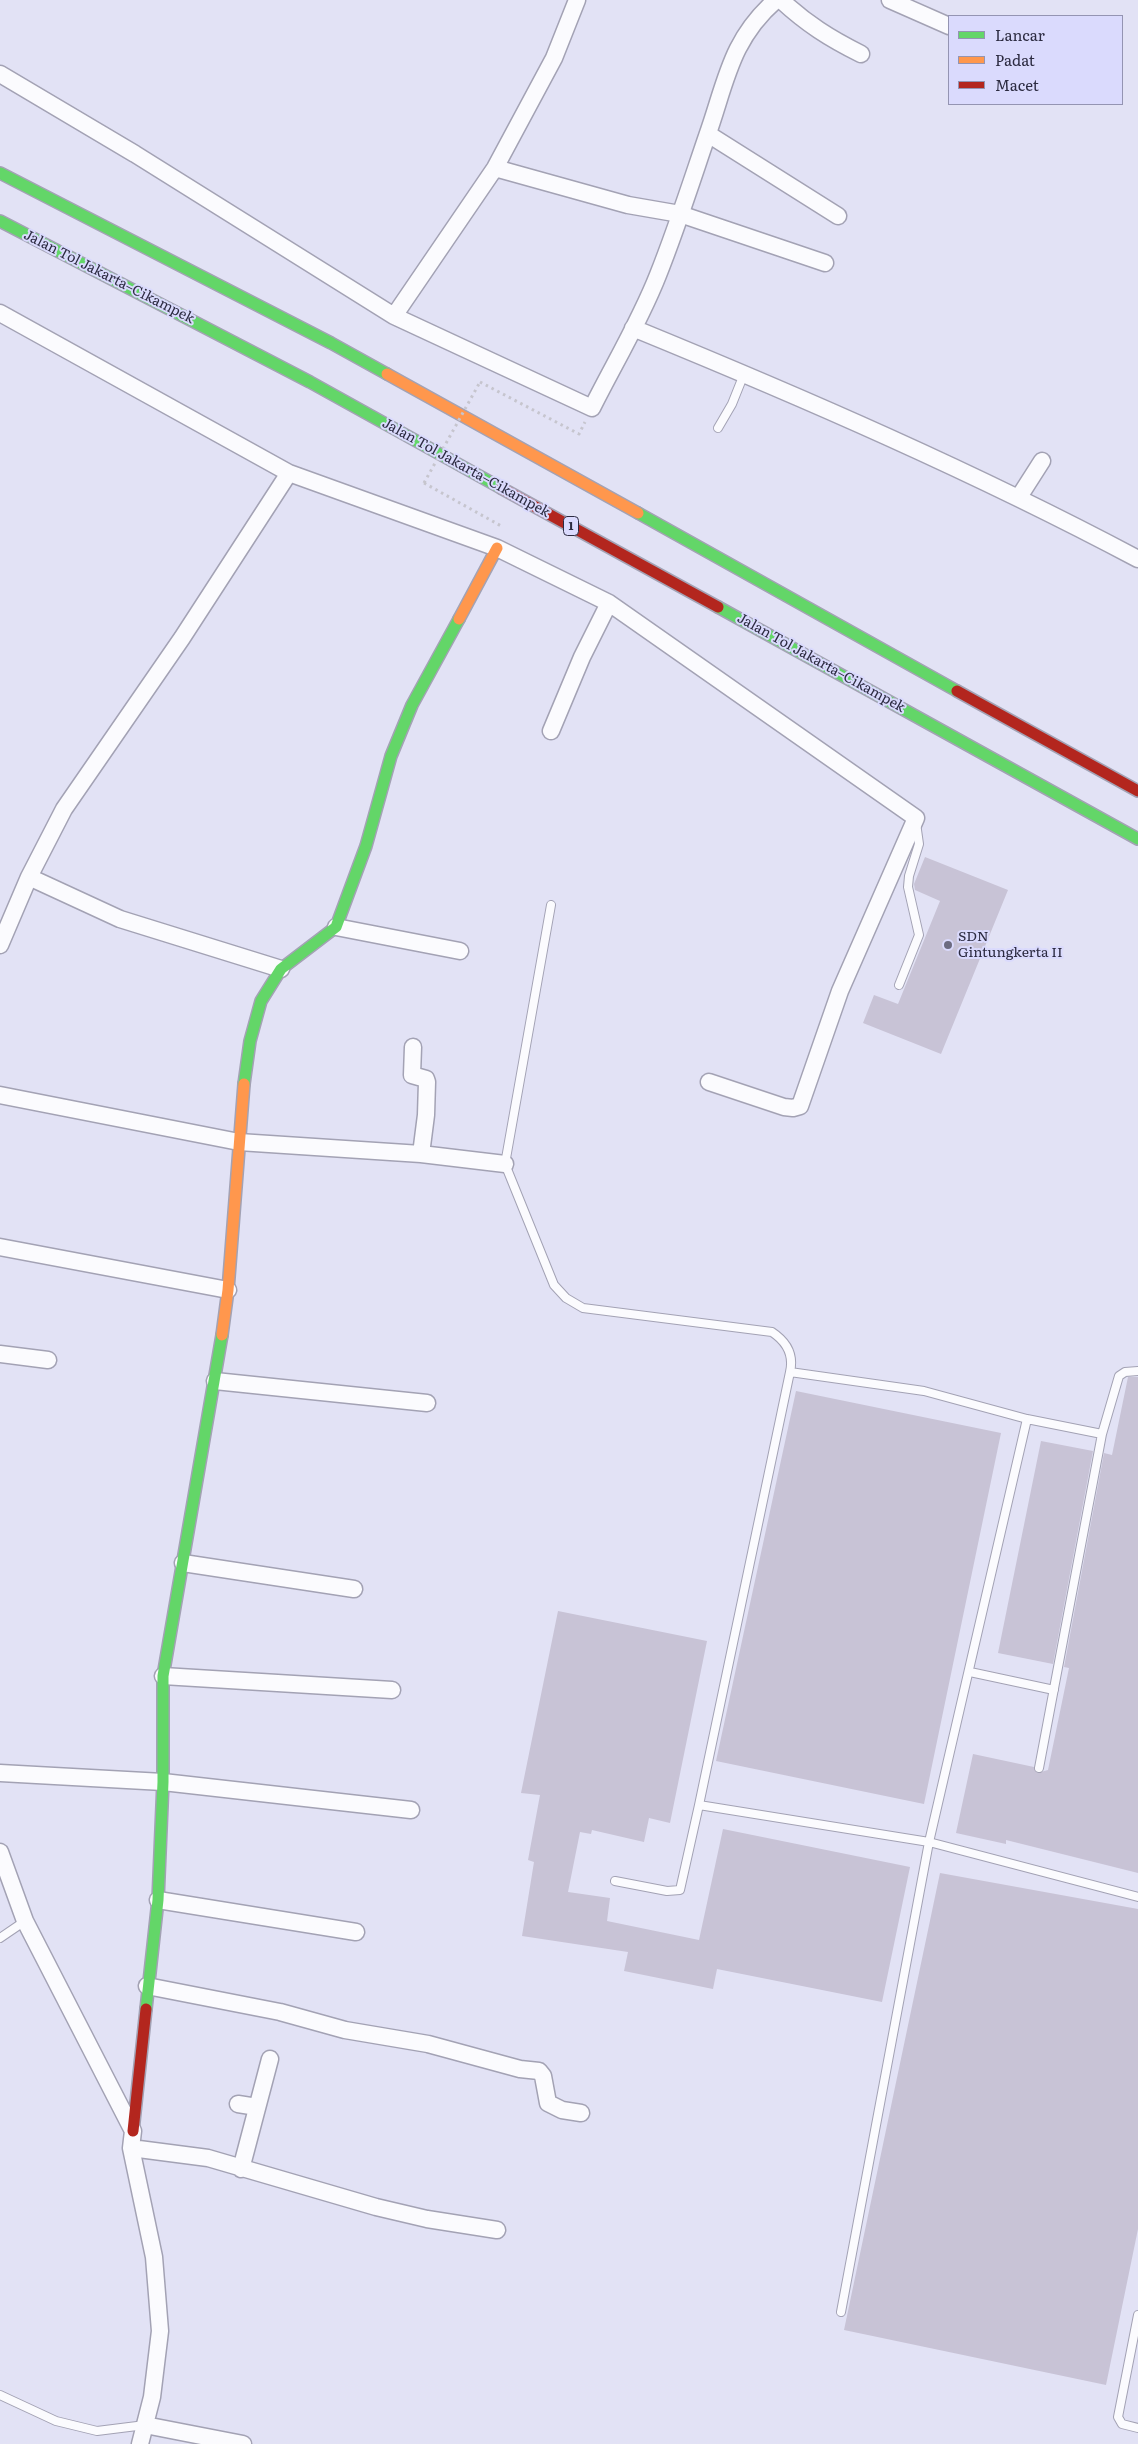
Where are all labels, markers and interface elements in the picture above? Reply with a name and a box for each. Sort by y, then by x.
legend [948,15,1123,105]
text: Lancar [995,23,1045,46]
text: Padat [995,48,1035,71]
text: Macet [995,73,1039,96]
street label: Jalan Tol Jakarta–Cikampek [21,227,197,327]
street label: Jalan Tol Jakarta–Cikampek [379,415,553,521]
road number: 1 [564,516,578,536]
street label: Jalan Tol Jakarta–Cikampek [734,610,908,716]
place label: SDN Gintungkerta II [958,929,1063,962]
marker: SDN Gintungkerta II [942,939,954,951]

